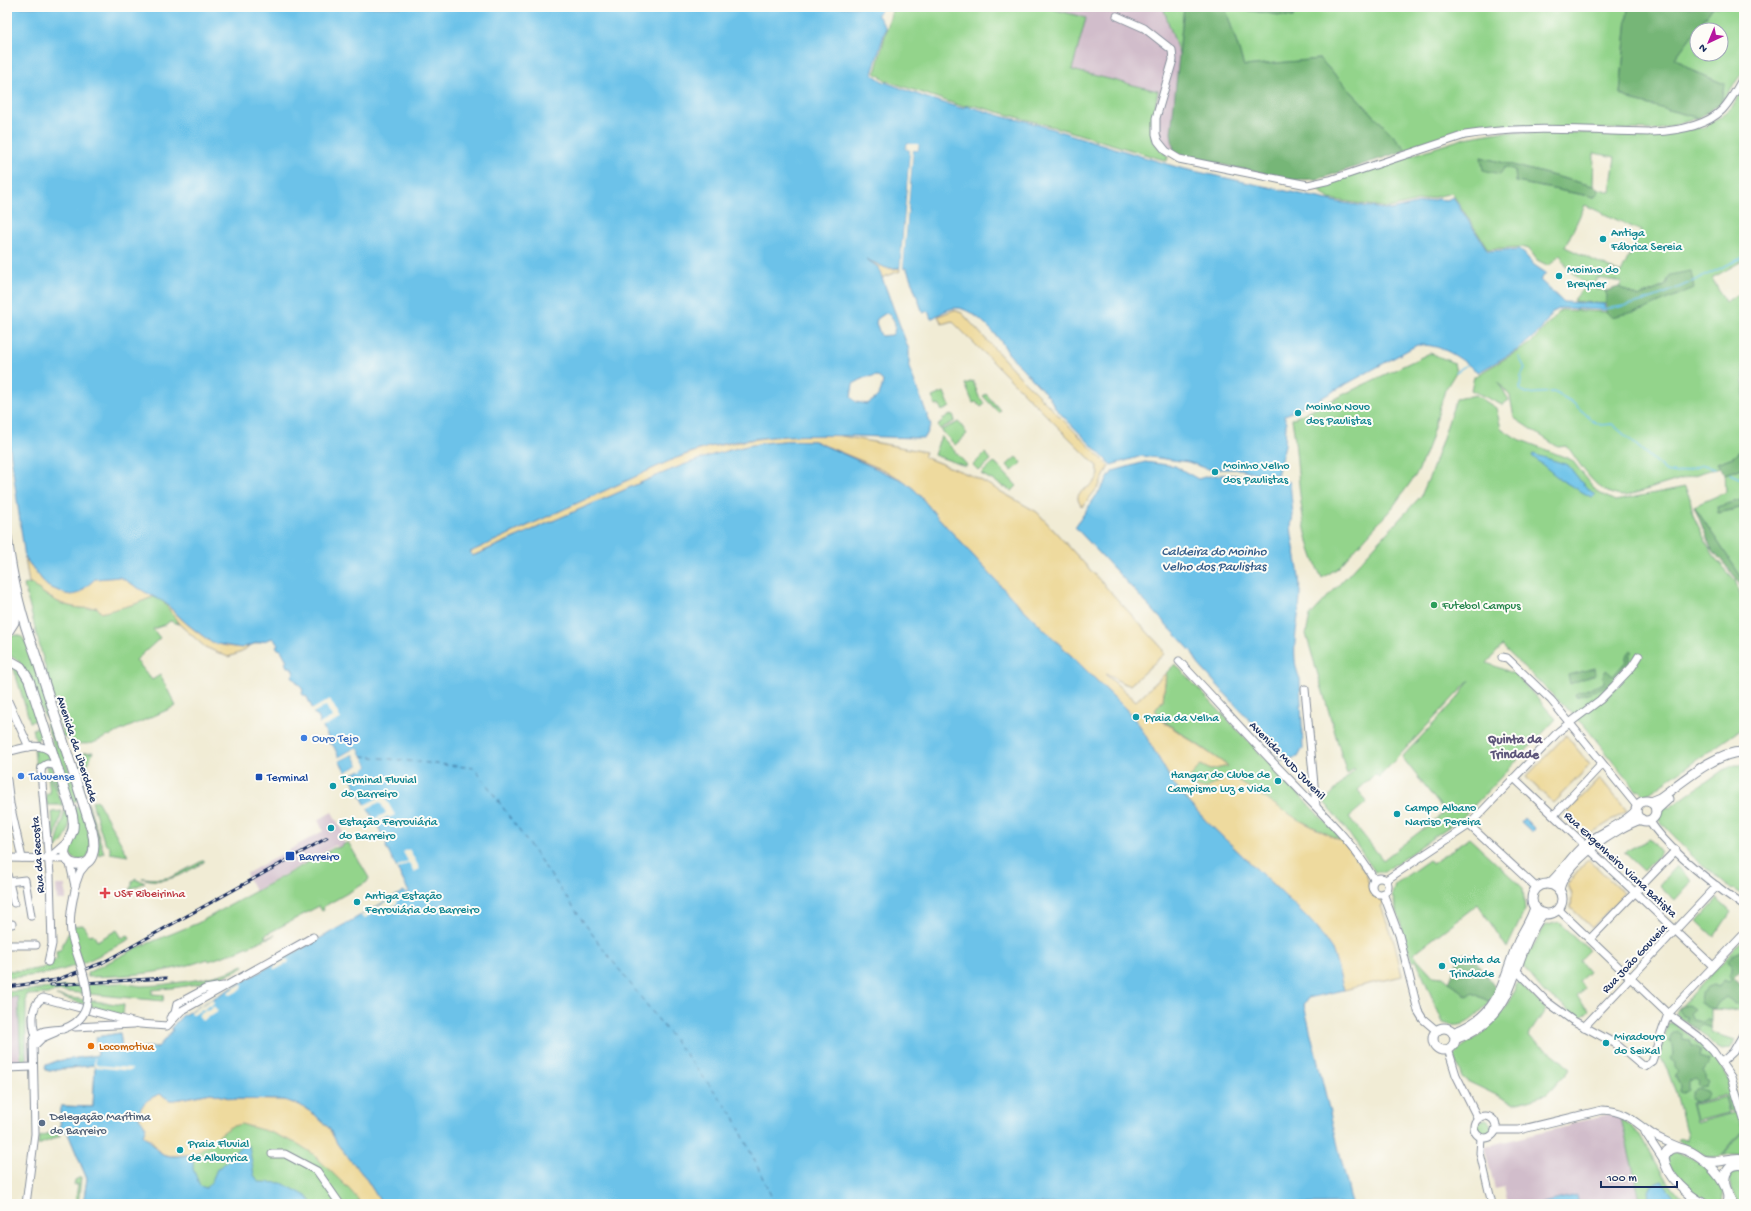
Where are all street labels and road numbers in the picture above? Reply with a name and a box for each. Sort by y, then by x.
street label: Avenida da Liberdade [52,695,100,805]
street label: Avenida MUD Juvenil [1245,719,1328,804]
street label: Rua Engenheiro Viana Batista [1560,809,1679,922]
street label: Rua da Recosta [29,816,49,894]
street label: Rua João Gouveia [1600,921,1671,997]

